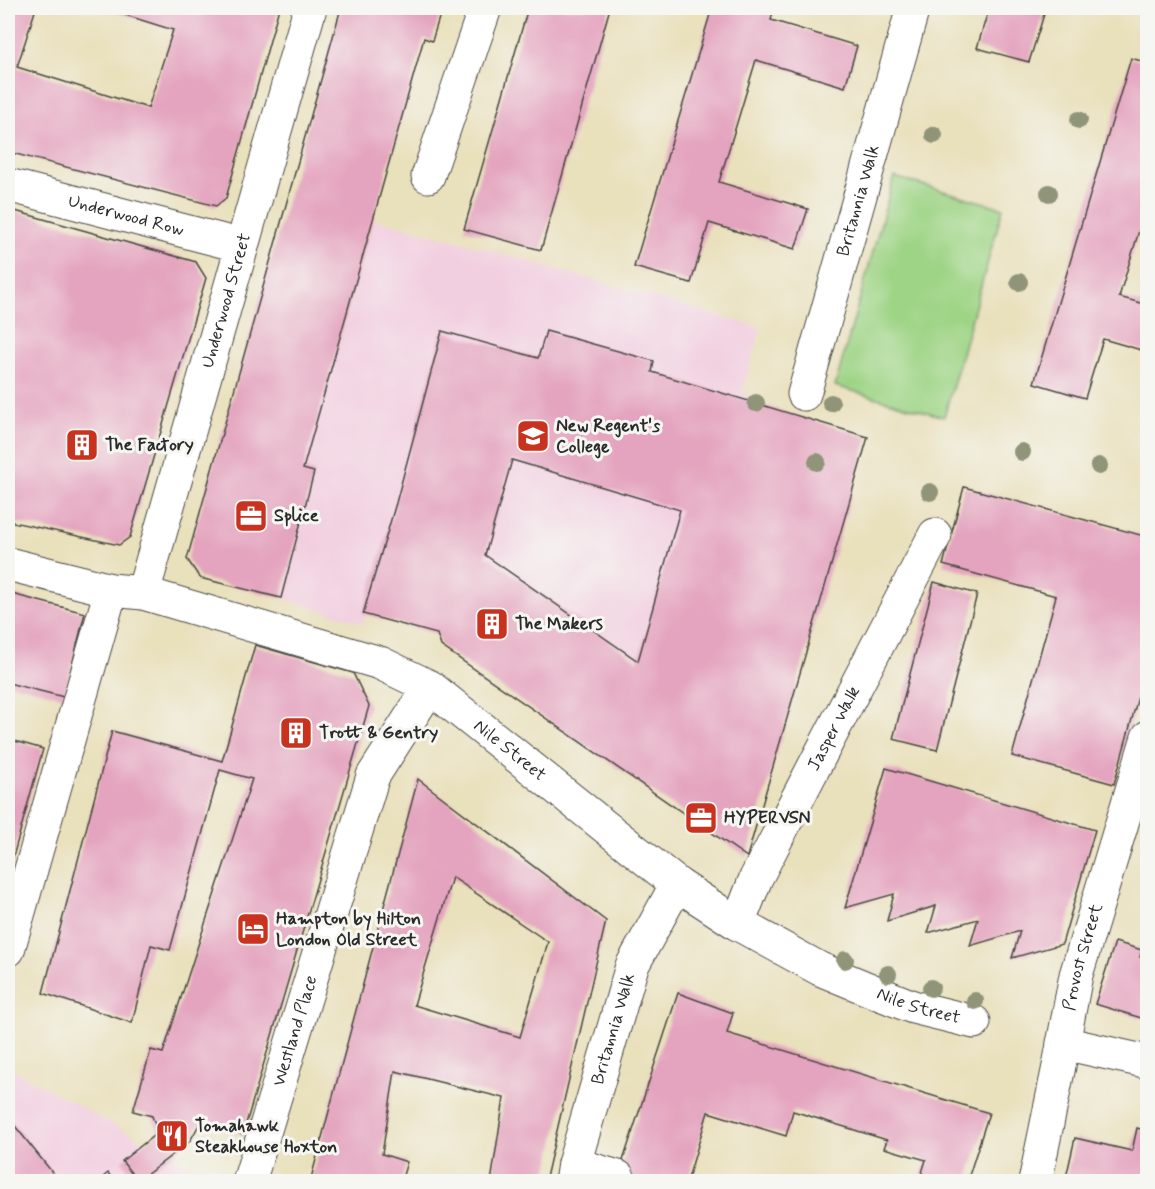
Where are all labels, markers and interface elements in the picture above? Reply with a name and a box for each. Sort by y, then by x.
street label: Britannia Walk [831,142,886,259]
street label: Underwood Row [65,189,187,242]
street label: Underwood Street [196,230,257,371]
place label: New Regent's College [556,414,660,459]
school or university icon: New Regent's College [515,418,551,454]
building icon: The Factory [64,427,100,463]
place label: The Factory [105,433,194,457]
office icon: Splice [233,498,269,534]
place label: Splice [274,504,319,528]
building icon: The Makers [474,606,510,642]
place label: The Makers [515,612,603,636]
street label: Jasper Walk [802,682,866,775]
street label: Nile Street [468,714,551,787]
building icon: Trott & Gentry [278,715,314,751]
place label: Trott & Gentry [319,721,438,745]
office icon: HYPERVSN [683,800,719,836]
place label: HYPERVSN [724,806,811,830]
street label: Provost Street [1058,900,1109,1013]
place label: Hampton by Hilton London Old Street [276,907,421,952]
hotel icon: Hampton by Hilton London Old Street [235,911,271,947]
street label: Britannia Walk [586,970,641,1088]
street label: Westland Place [267,973,323,1089]
street label: Nile Street [873,982,963,1030]
place label: Tomahawk Steakhouse Hoxton [195,1114,337,1159]
restaurant icon: Tomahawk Steakhouse Hoxton [154,1118,190,1154]

